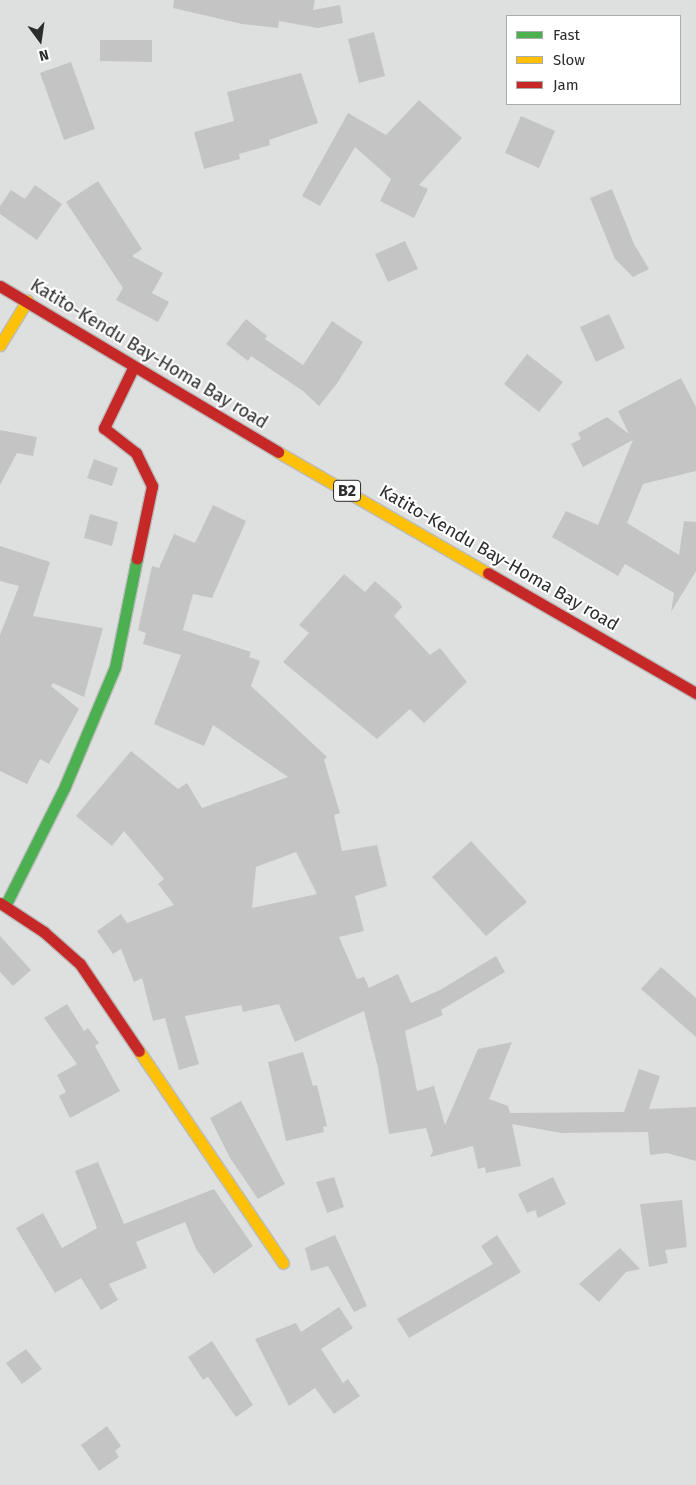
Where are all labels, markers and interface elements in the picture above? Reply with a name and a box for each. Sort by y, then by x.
north arrow [15,15,65,65]
legend [506,15,681,105]
text: Fast [553,26,580,44]
text: N [37,46,50,64]
text: Slow [553,51,585,69]
text: Jam [553,76,579,94]
street label: Katito-Kendu Bay-Homa Bay road [26,274,272,434]
road number: B2 [332,478,362,504]
street label: Katito-Kendu Bay-Homa Bay road [375,480,623,636]

